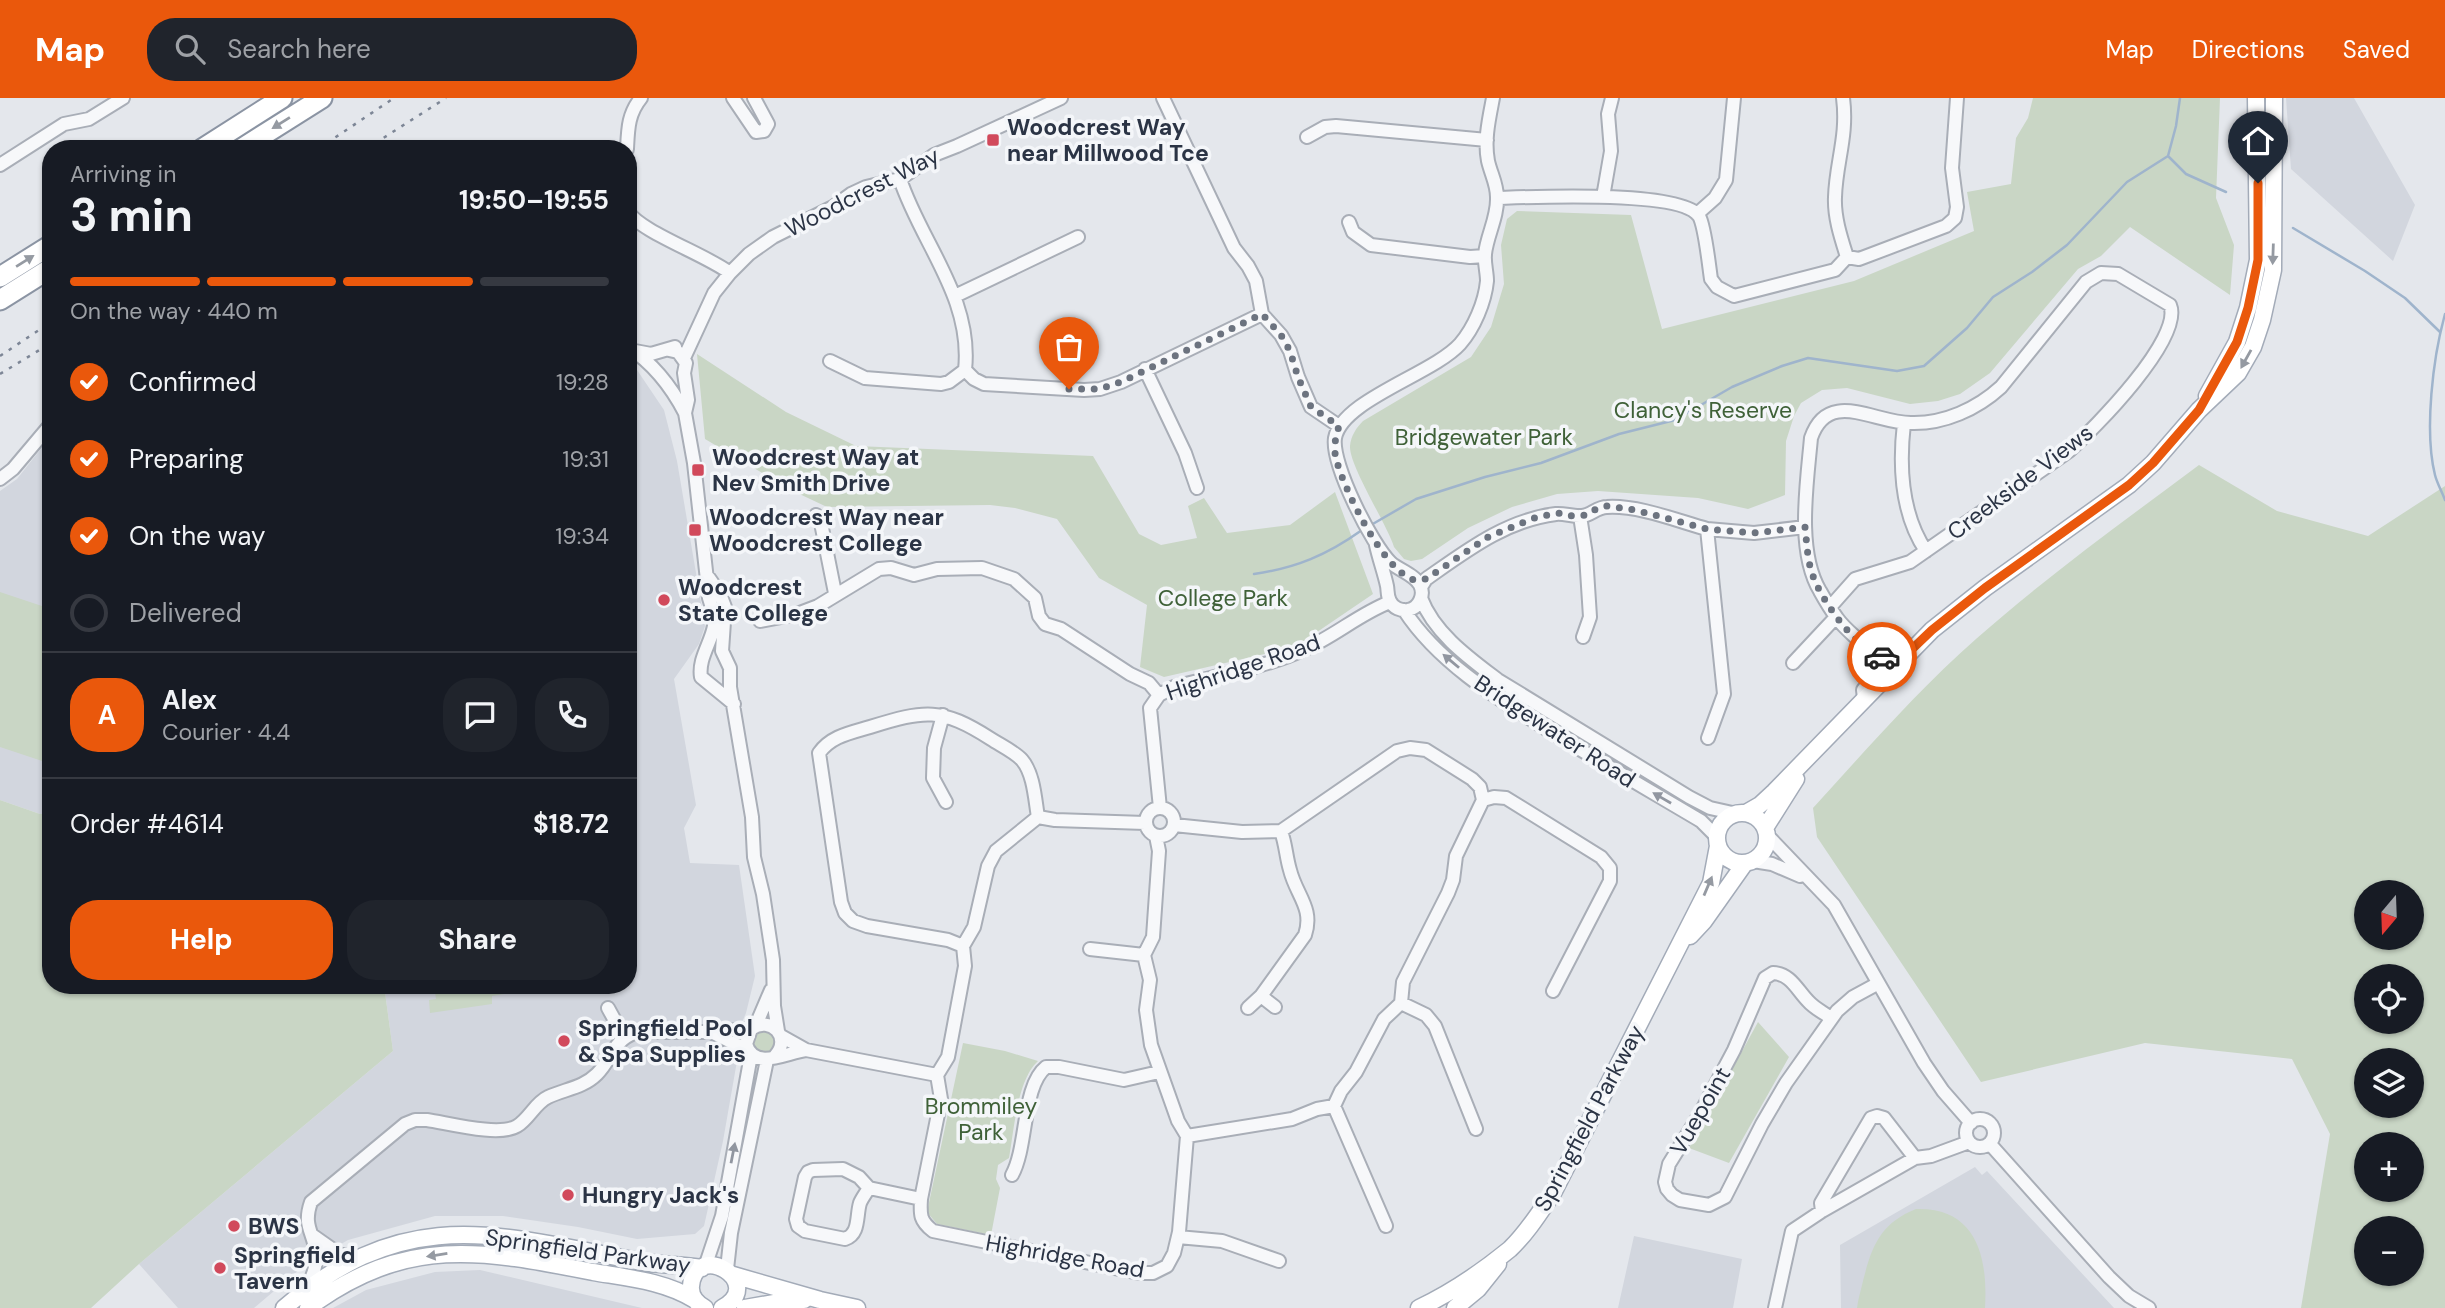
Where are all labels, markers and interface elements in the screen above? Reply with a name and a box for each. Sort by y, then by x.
search box [147,18,637,81]
text: Map [35,28,105,71]
icon: search [171,30,209,68]
text: Search here [227,32,371,66]
text: Map [2106,34,2154,65]
text: Directions [2192,34,2305,65]
text: Saved [2343,34,2410,65]
pin [2228,111,2288,183]
place label: Woodcrest Way near Millwood Tce [1007,112,1209,168]
one-way arrow [272,117,291,130]
icon: home [2239,122,2277,160]
marker: Woodcrest Way near Millwood Tce [985,132,1001,148]
street label: Woodcrest Way [780,140,944,244]
text: Arriving in [70,159,176,189]
text: 19:50–19:55 [459,183,609,217]
text: 3 min [70,185,193,245]
one-way arrow [2268,243,2279,265]
one-way arrow [16,254,35,267]
text: On the way · 440 m [70,296,278,326]
pin [1039,317,1099,389]
icon: bag [1050,328,1088,366]
one-way arrow [2240,350,2252,369]
icon: check [70,363,108,401]
text: Confirmed [129,365,256,399]
text: 19:28 [556,367,609,397]
park label: Clancy's Reserve [1614,395,1792,425]
street label: Creekside Views [1941,417,2099,547]
park label: Bridgewater Park [1395,422,1574,452]
icon: check [70,440,108,478]
text: Preparing [129,442,244,476]
place label: Woodcrest Way at Nev Smith Drive [712,442,919,498]
text: 19:31 [562,444,609,474]
marker: Woodcrest Way at Nev Smith Drive [690,462,706,478]
place label: Woodcrest Way near Woodcrest College [709,502,944,558]
icon: check [70,517,108,555]
text: On the way [129,519,265,553]
text: 19:34 [555,521,609,551]
marker: Woodcrest Way near Woodcrest College [687,522,703,538]
place label: Woodcrest State College [678,572,828,628]
park label: College Park [1158,583,1289,613]
marker: Woodcrest State College [656,592,672,608]
text: Delivered [129,596,242,630]
courier [1847,622,1917,692]
street label: Highridge Road [1162,627,1324,707]
icon: car [1863,638,1901,676]
one-way arrow [1442,654,1460,669]
street label: Bridgewater Road [1469,668,1641,794]
button: chat [443,678,517,752]
button: phone [535,678,609,752]
text: Alex [162,683,217,717]
text: A [98,698,116,732]
text: Courier · 4.4 [162,717,290,747]
one-way arrow [1652,792,1672,804]
text: Order #4614 [70,807,224,841]
text: $18.72 [533,807,609,841]
one-way arrow [1703,875,1714,896]
north arrow [2354,880,2424,950]
map controls [2354,880,2424,1286]
button: Help [70,900,333,980]
button: Share [347,900,609,980]
button: locate [2354,964,2424,1034]
place label: Springfield Pool & Spa Supplies [578,1013,753,1069]
street label: Springfield Parkway [1527,1019,1651,1216]
marker: Springfield Pool & Spa Supplies [556,1033,572,1049]
button: layers [2354,1048,2424,1118]
street label: Vuepoint [1663,1061,1737,1161]
park label: Brommiley Park [925,1091,1038,1147]
button: + [2354,1132,2424,1202]
one-way arrow [728,1142,739,1164]
place label: Hungry Jack's [582,1180,739,1210]
marker: Hungry Jack's [560,1187,576,1203]
place label: BWS [248,1211,299,1241]
button: − [2354,1216,2424,1286]
marker: BWS [226,1218,242,1234]
street label: Springfield Parkway [483,1222,693,1280]
street label: Highridge Road [983,1227,1147,1285]
place label: Springfield Tavern [234,1240,356,1296]
one-way arrow [426,1250,448,1261]
marker: Springfield Tavern [212,1260,228,1276]

